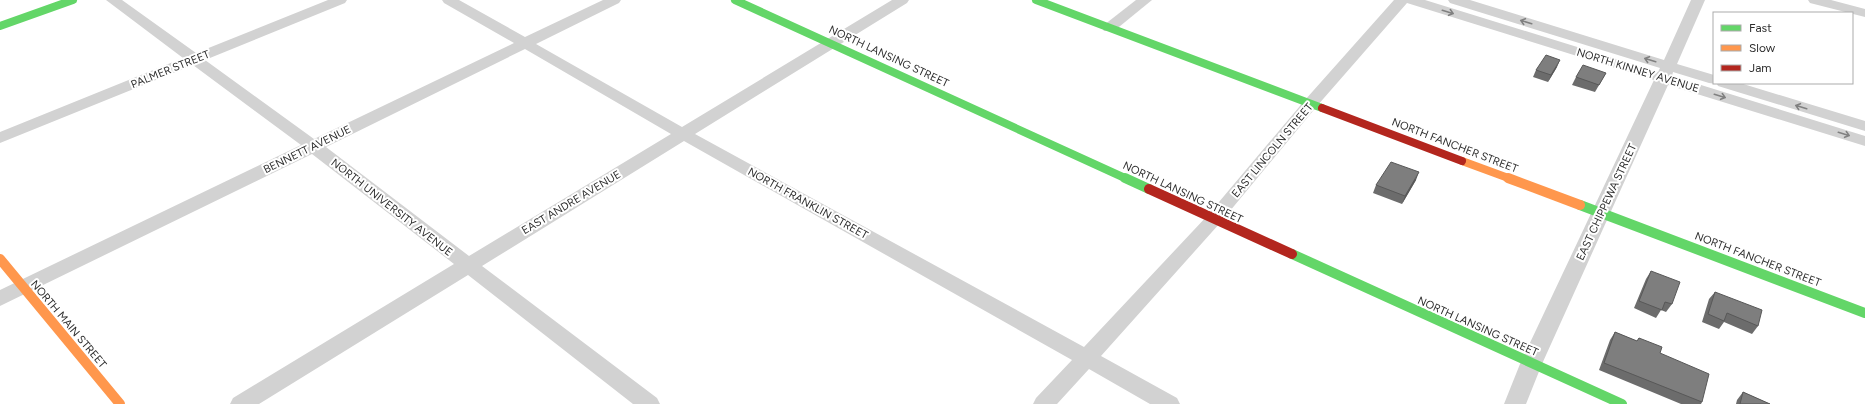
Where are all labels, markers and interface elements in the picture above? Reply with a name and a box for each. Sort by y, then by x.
one-way arrow [1442,8,1454,16]
legend [1713,12,1853,84]
one-way arrow [1519,18,1532,25]
text: Fast [1749,21,1772,35]
street label: NORTH LANSING STREET [827,23,951,90]
text: Slow [1749,41,1776,55]
street label: NORTH KINNEY AVENUE [1575,46,1701,95]
street label: PALMER STREET [129,48,211,91]
one-way arrow [1644,56,1657,63]
text: Jam [1749,61,1772,75]
one-way arrow [1713,93,1726,100]
street label: EAST LINCOLN STREET [1229,101,1316,200]
one-way arrow [1795,103,1808,110]
street label: NORTH FANCHER STREET [1390,115,1520,176]
street label: BENNETT AVENUE [261,123,353,176]
one-way arrow [1837,131,1849,139]
street label: EAST CHIPPEWA STREET [1574,142,1639,263]
street label: NORTH UNIVERSITY AVENUE [328,156,455,259]
street label: NORTH LANSING STREET [1121,159,1245,226]
street label: NORTH FRANKLIN STREET [745,165,870,242]
street label: EAST ANDRE AVENUE [519,168,623,237]
street label: NORTH FANCHER STREET [1693,229,1823,290]
street label: NORTH MAIN STREET [28,278,109,371]
street label: NORTH LANSING STREET [1415,294,1540,359]

